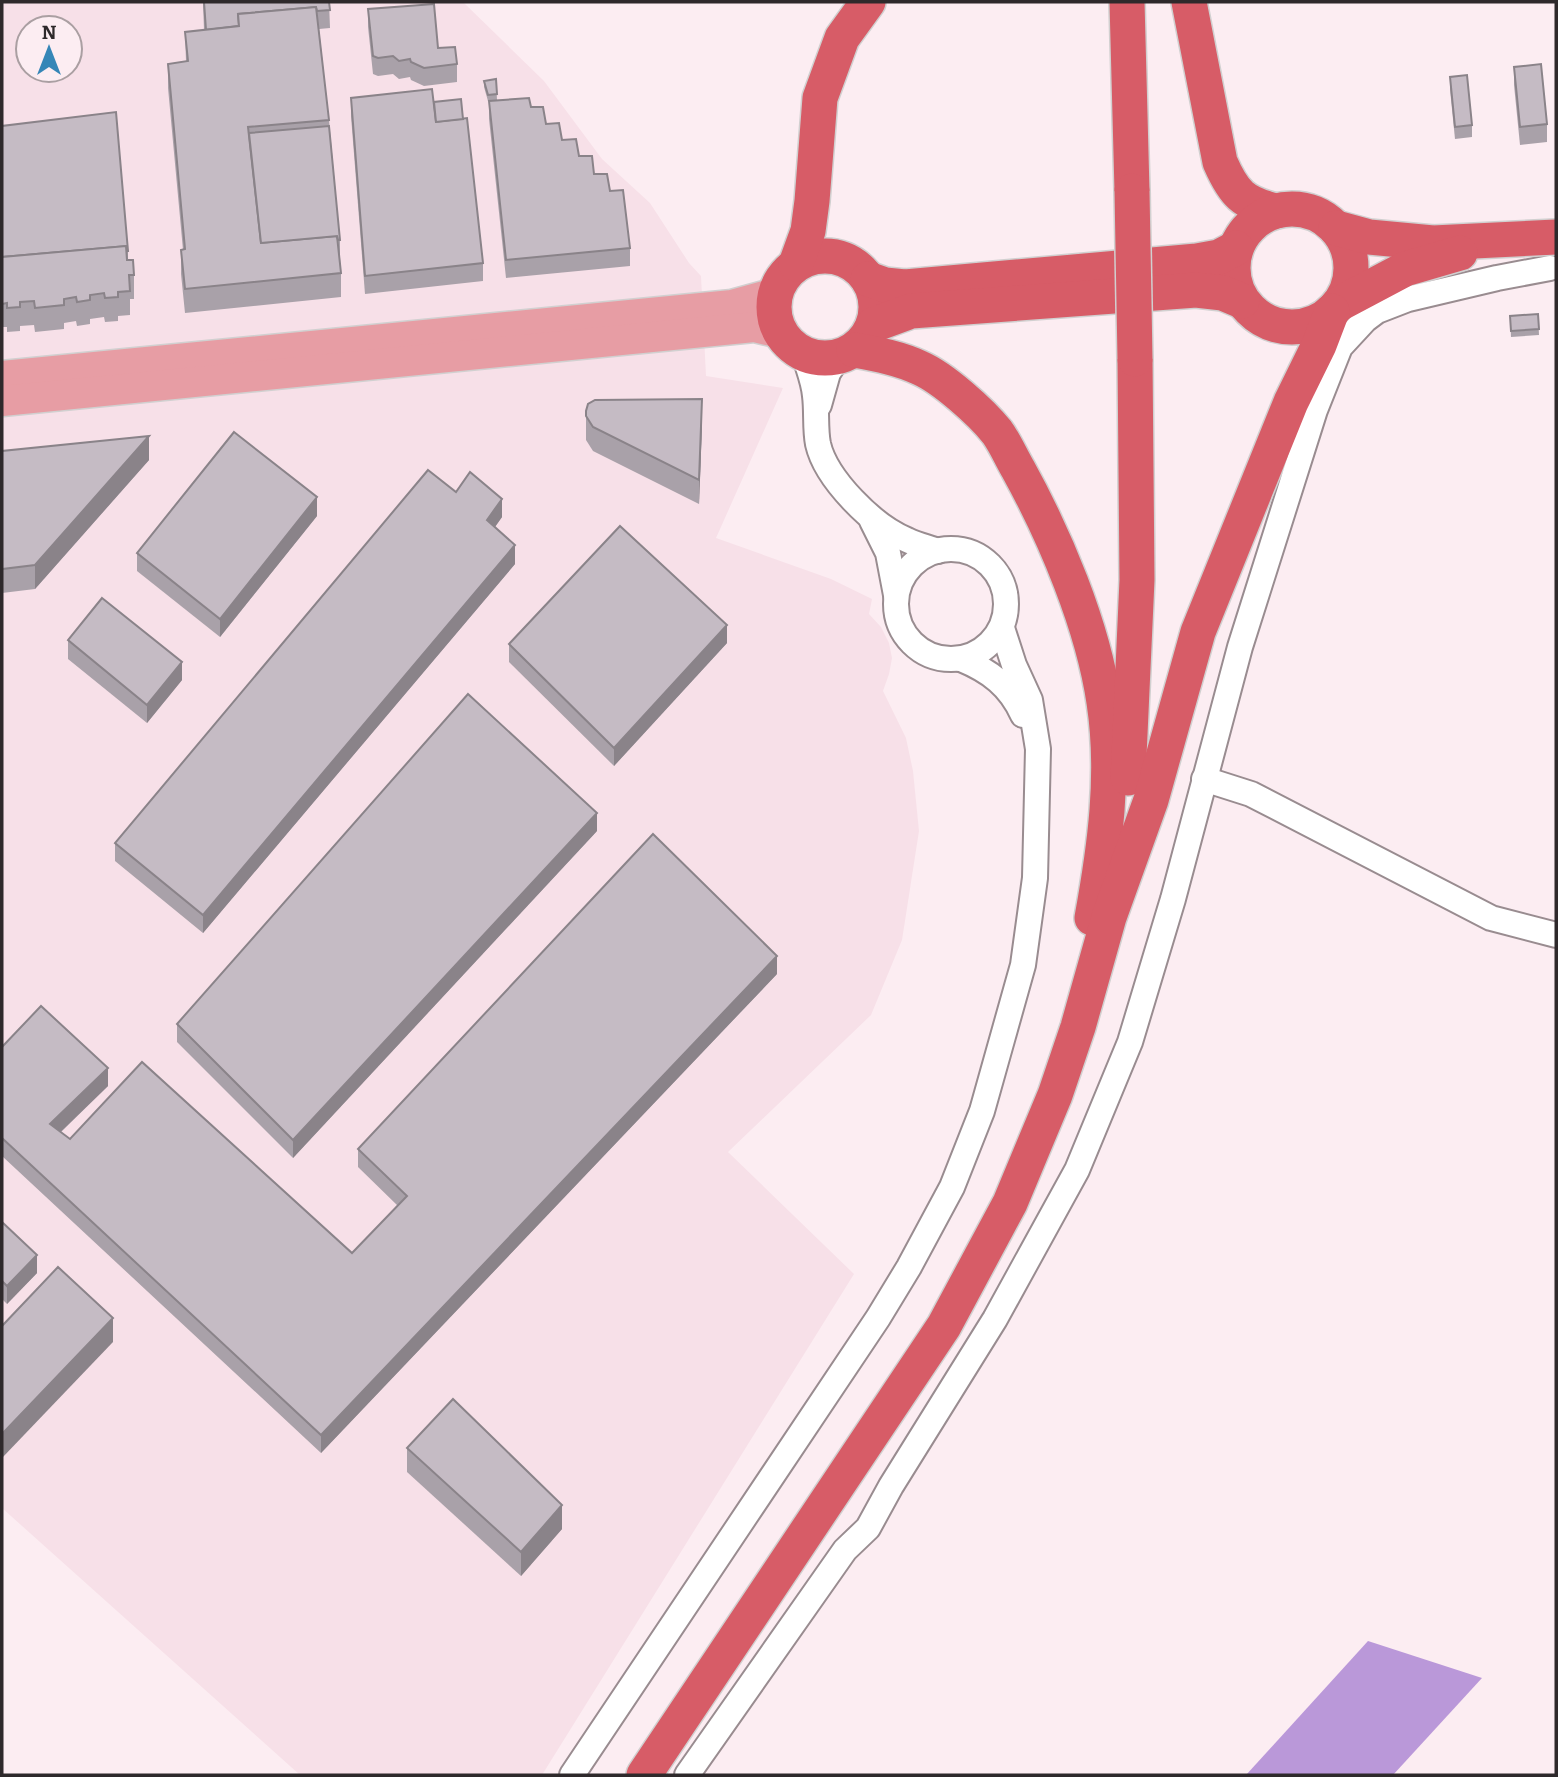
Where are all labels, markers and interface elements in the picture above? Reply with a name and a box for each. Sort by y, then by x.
north arrow [14,14,84,84]
text: N [42,21,57,44]

